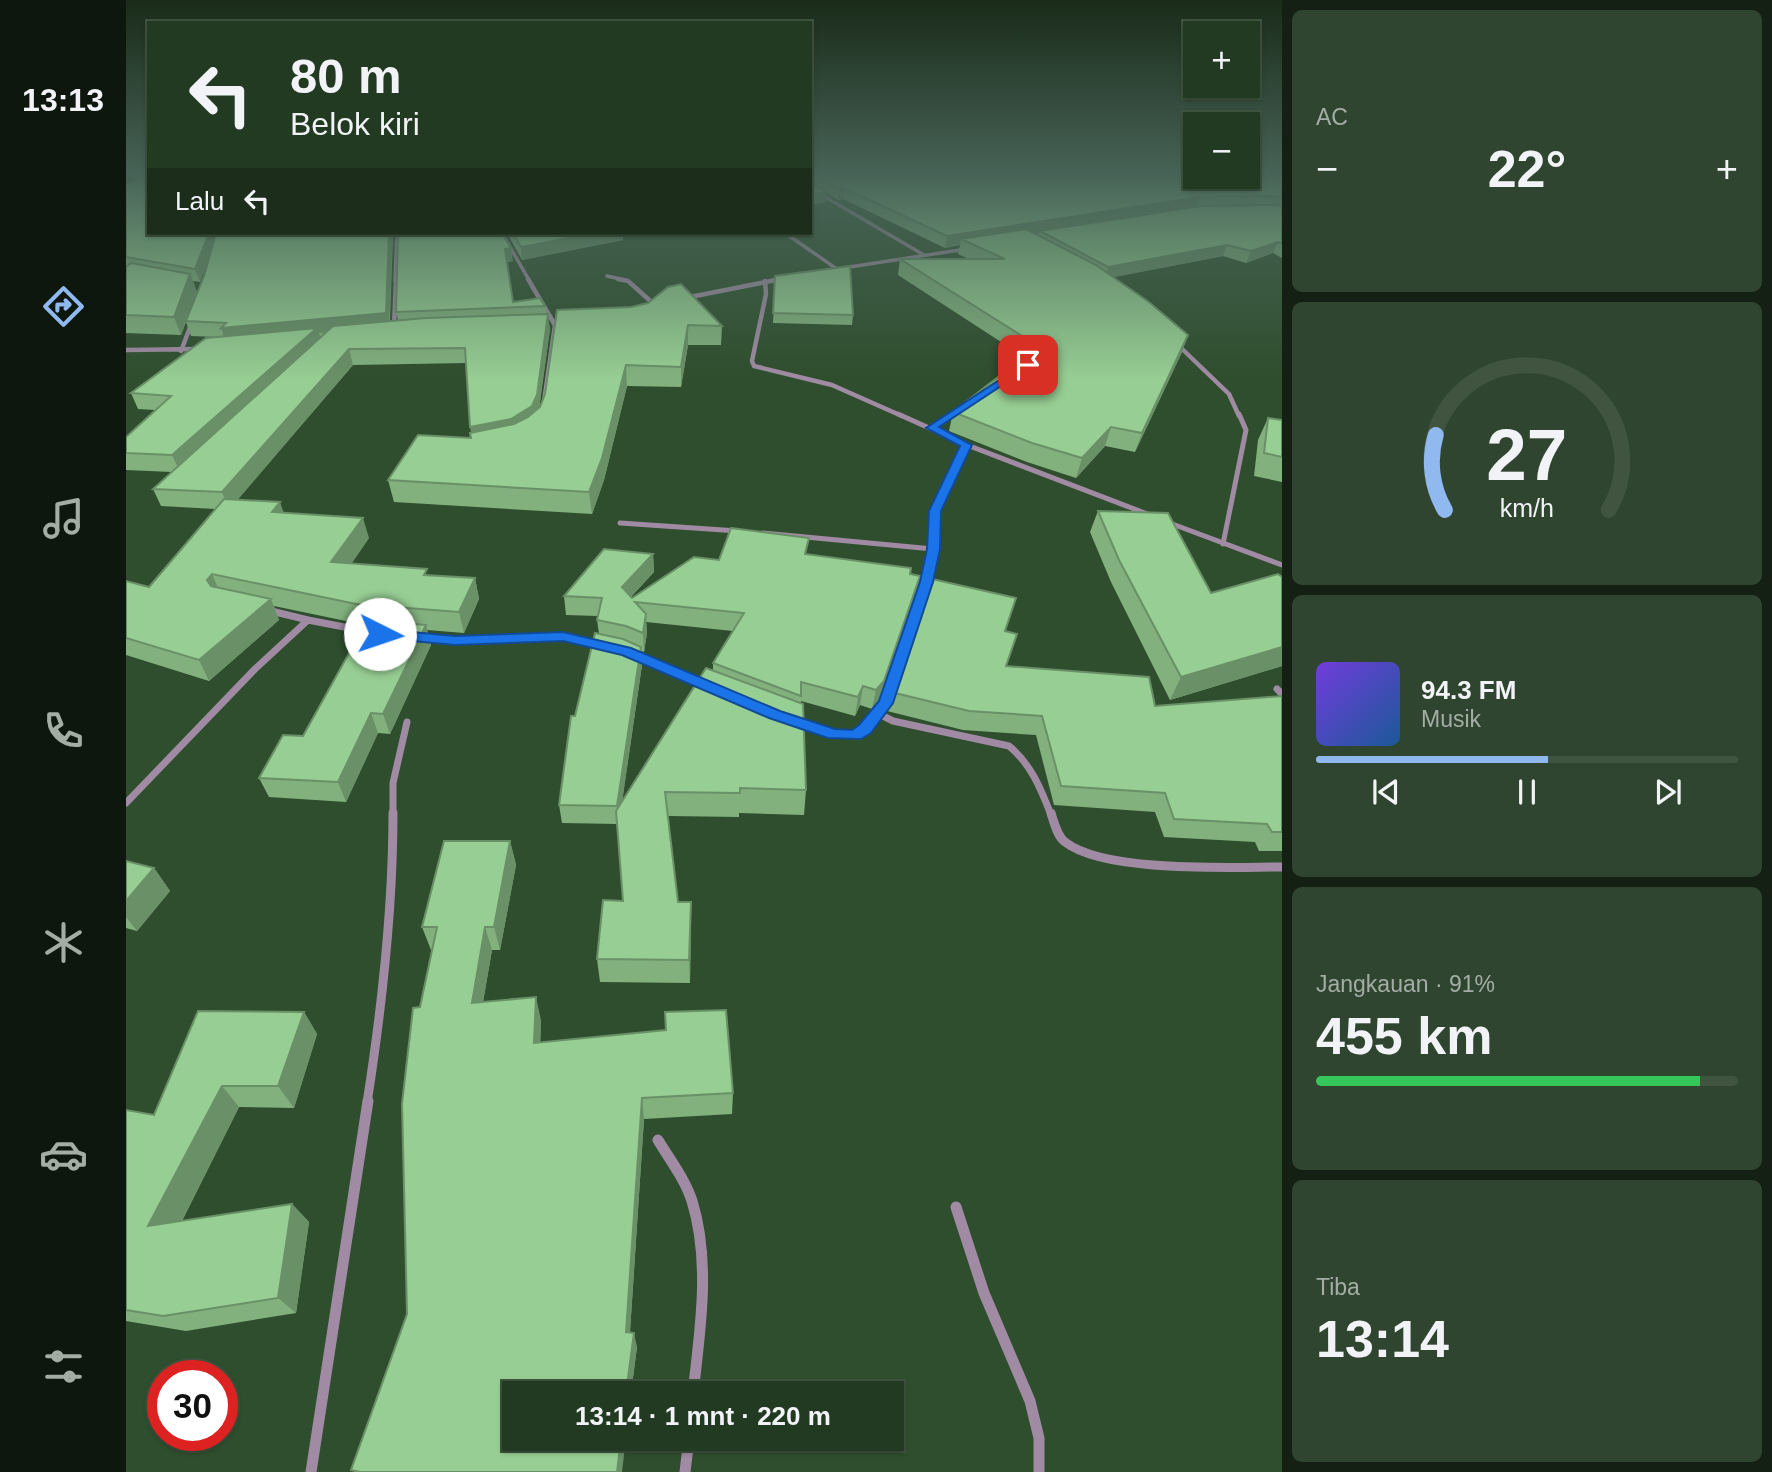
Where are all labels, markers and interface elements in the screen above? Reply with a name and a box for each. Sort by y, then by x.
map controls [1183,21,1260,189]
button: + [1183,21,1260,98]
icon: left [175,49,266,140]
text: 80 m [290,49,402,103]
text: 13:13 [22,82,104,118]
text: AC [1316,104,1348,130]
text: Belok kiri [290,106,420,142]
button: − [1183,112,1260,189]
text: 22° [1488,140,1566,198]
text: − [1316,148,1338,190]
text: + [1716,148,1738,190]
icon: left [238,182,276,220]
text: Lalu [175,186,224,216]
icon: directions [39,282,88,331]
pin [998,335,1058,395]
icon: arrive [1009,346,1047,384]
text: 27 [1487,414,1567,495]
text: km/h [1500,493,1554,521]
icon: music [39,494,88,543]
position arrow [343,597,417,671]
text: 94.3 FM [1421,675,1516,705]
icon: phone [39,706,88,755]
text: Musik [1421,706,1481,732]
icon: previous [1367,773,1405,811]
icon: pause [1508,773,1546,811]
icon: next [1649,773,1687,811]
icon: climate [39,918,88,967]
text: Jangkauan · 91% [1316,971,1495,997]
text: 455 km [1316,1007,1492,1065]
icon: car [39,1130,88,1179]
text: Tiba [1316,1274,1360,1300]
text: 13:14 [1316,1310,1449,1368]
icon: filters [39,1342,88,1391]
speed limit sign: 30 [147,1360,238,1451]
text: 13:14 · 1 mnt · 220 m [575,1401,831,1431]

